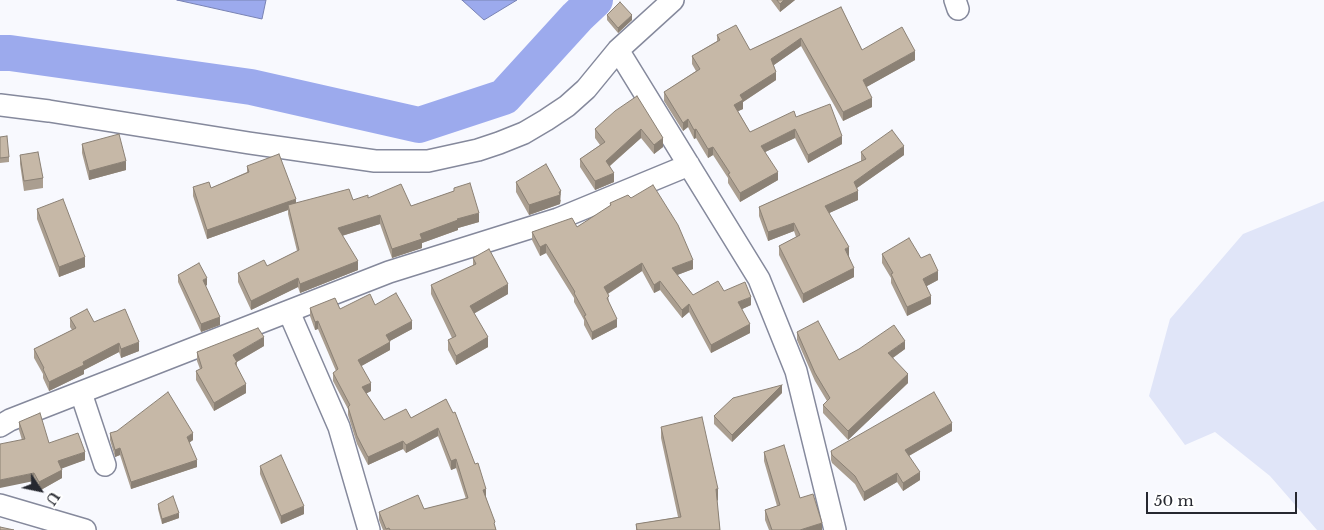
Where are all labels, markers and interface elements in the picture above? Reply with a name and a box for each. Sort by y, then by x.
north arrow [15,465,65,515]
scale bar [1149,482,1300,514]
text: U [42,488,63,509]
text: 50 m [1154,491,1194,510]

